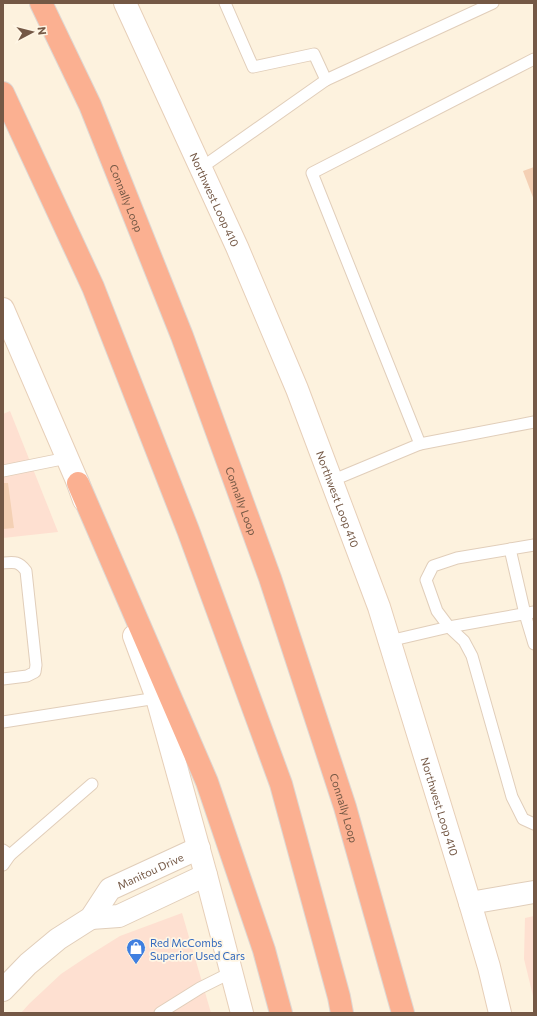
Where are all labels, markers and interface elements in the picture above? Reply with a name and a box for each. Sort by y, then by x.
north arrow [12,12,52,52]
text: N [35,26,49,36]
street label: Northwest Loop 410 [188,150,242,249]
street label: Connally Loop [108,162,146,234]
street label: Northwest Loop 410 [314,449,362,549]
street label: Connally Loop [223,465,260,537]
street label: Northwest Loop 410 [419,755,461,857]
street label: Connally Loop [328,771,361,844]
street label: Manitou Drive [115,850,185,891]
place label: Red McCombs Superior Used Cars [150,936,245,962]
shop icon: Red McCombs Superior Used Cars [125,937,147,965]

